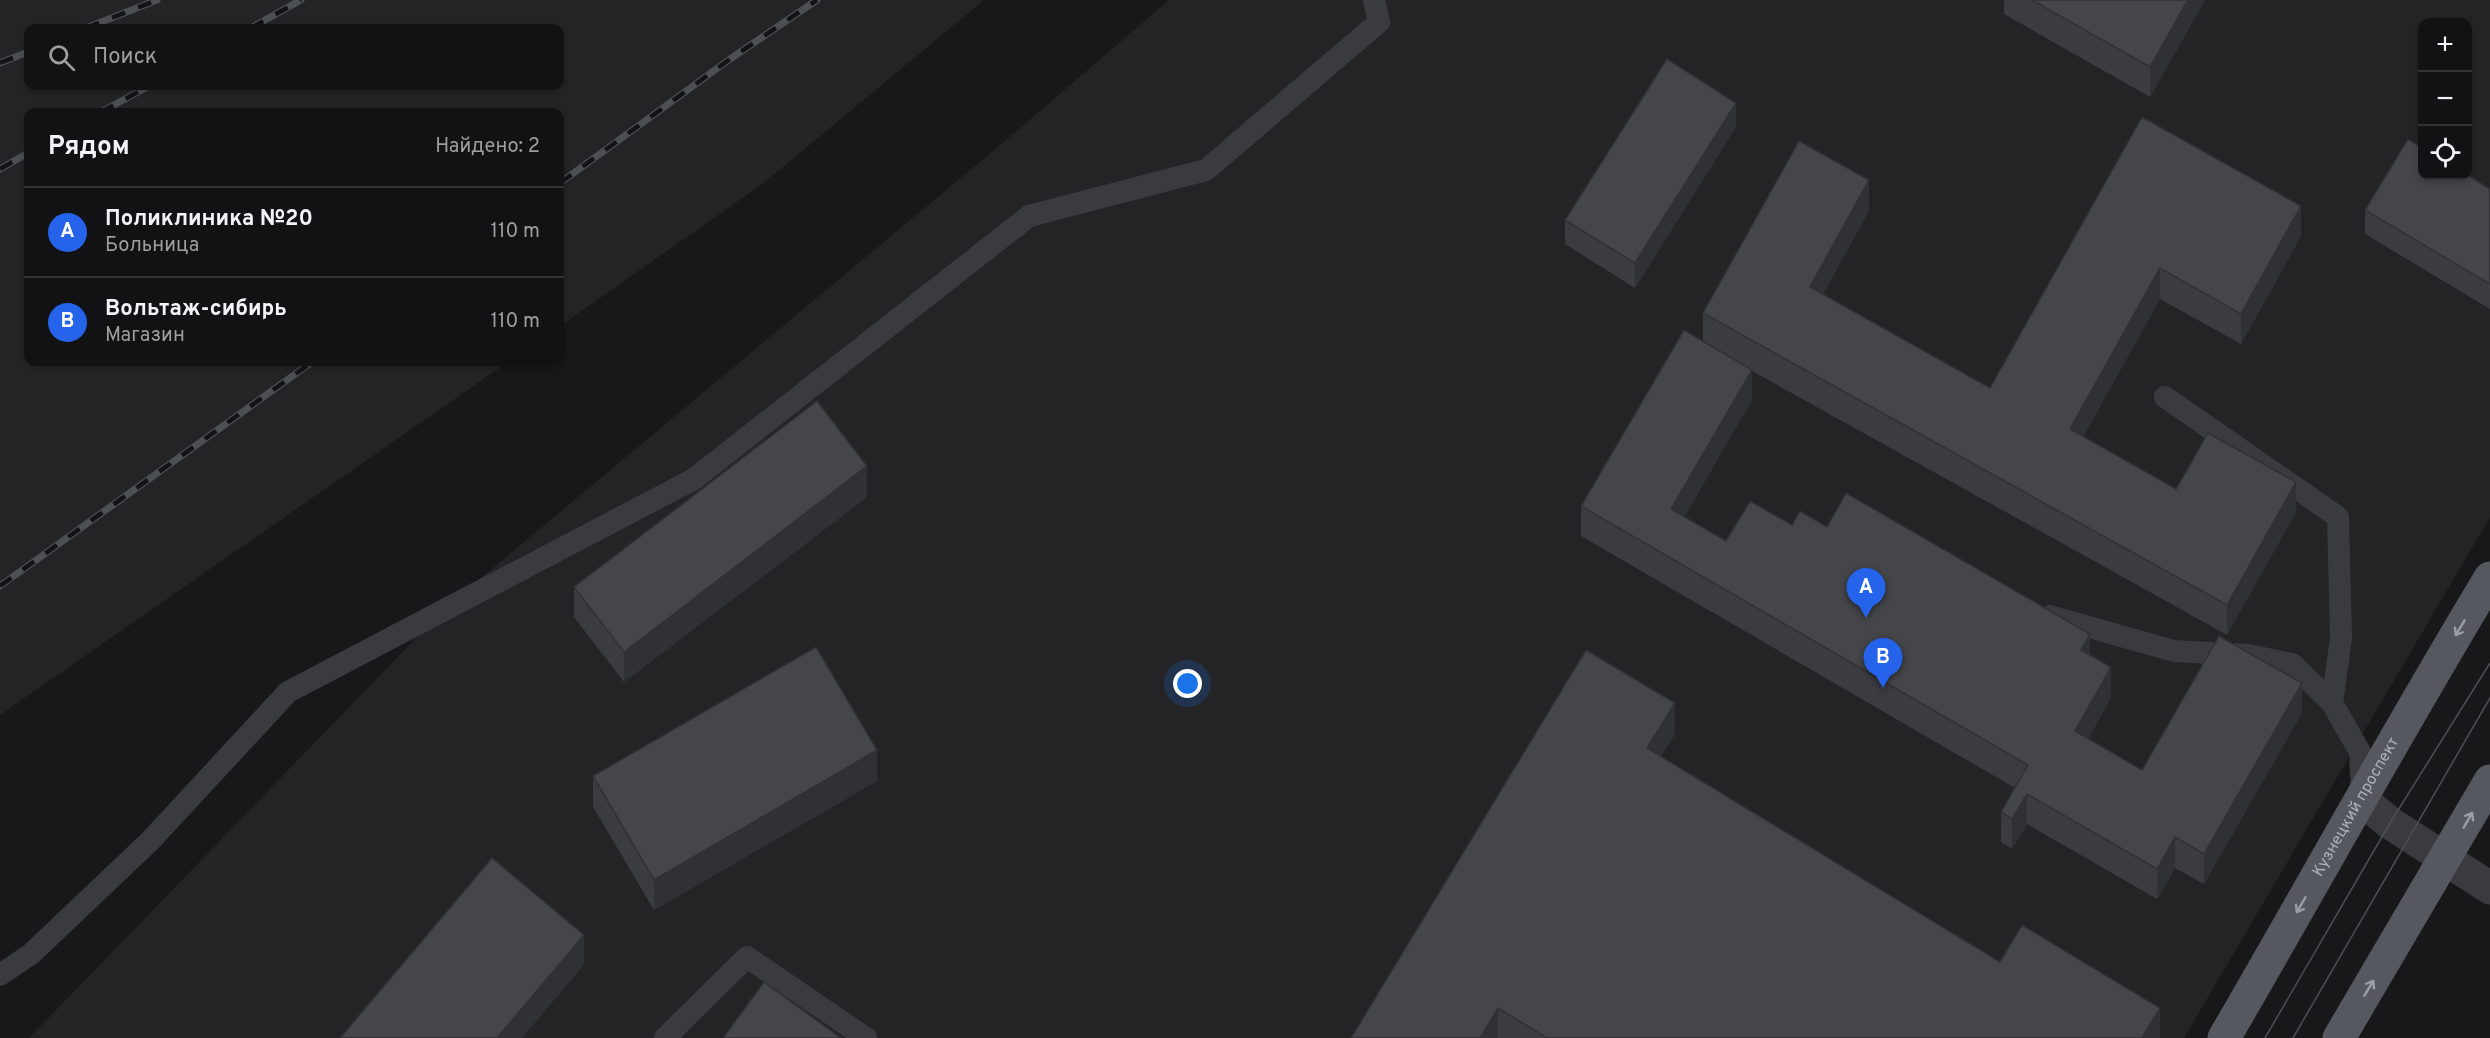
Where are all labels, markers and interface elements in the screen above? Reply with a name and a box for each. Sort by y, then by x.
map controls [2418,18,2472,180]
button: + [2418,18,2472,72]
search box [24,24,564,90]
icon: search [45,41,78,74]
text: Поиск [93,44,157,71]
button: − [2418,72,2472,126]
button: locate [2418,126,2472,180]
text: Рядом [48,131,130,164]
text: Найдено: 2 [435,134,540,160]
text: Поликлиника №20 [105,206,313,233]
text: A [60,219,75,245]
text: 110 m [491,219,540,245]
text: Больница [105,233,199,259]
text: Вольтаж-сибирь [105,296,287,323]
text: B [61,309,74,335]
text: 110 m [491,309,540,335]
text: Магазин [105,323,185,349]
pin: A [1846,568,1886,618]
one-way arrow [2453,619,2465,636]
pin: B [1864,638,1902,688]
your location [1173,669,1202,698]
street label: Кузнецкий проспект [2309,734,2404,880]
one-way arrow [2462,812,2474,829]
one-way arrow [2295,896,2307,913]
one-way arrow [2363,980,2375,997]

